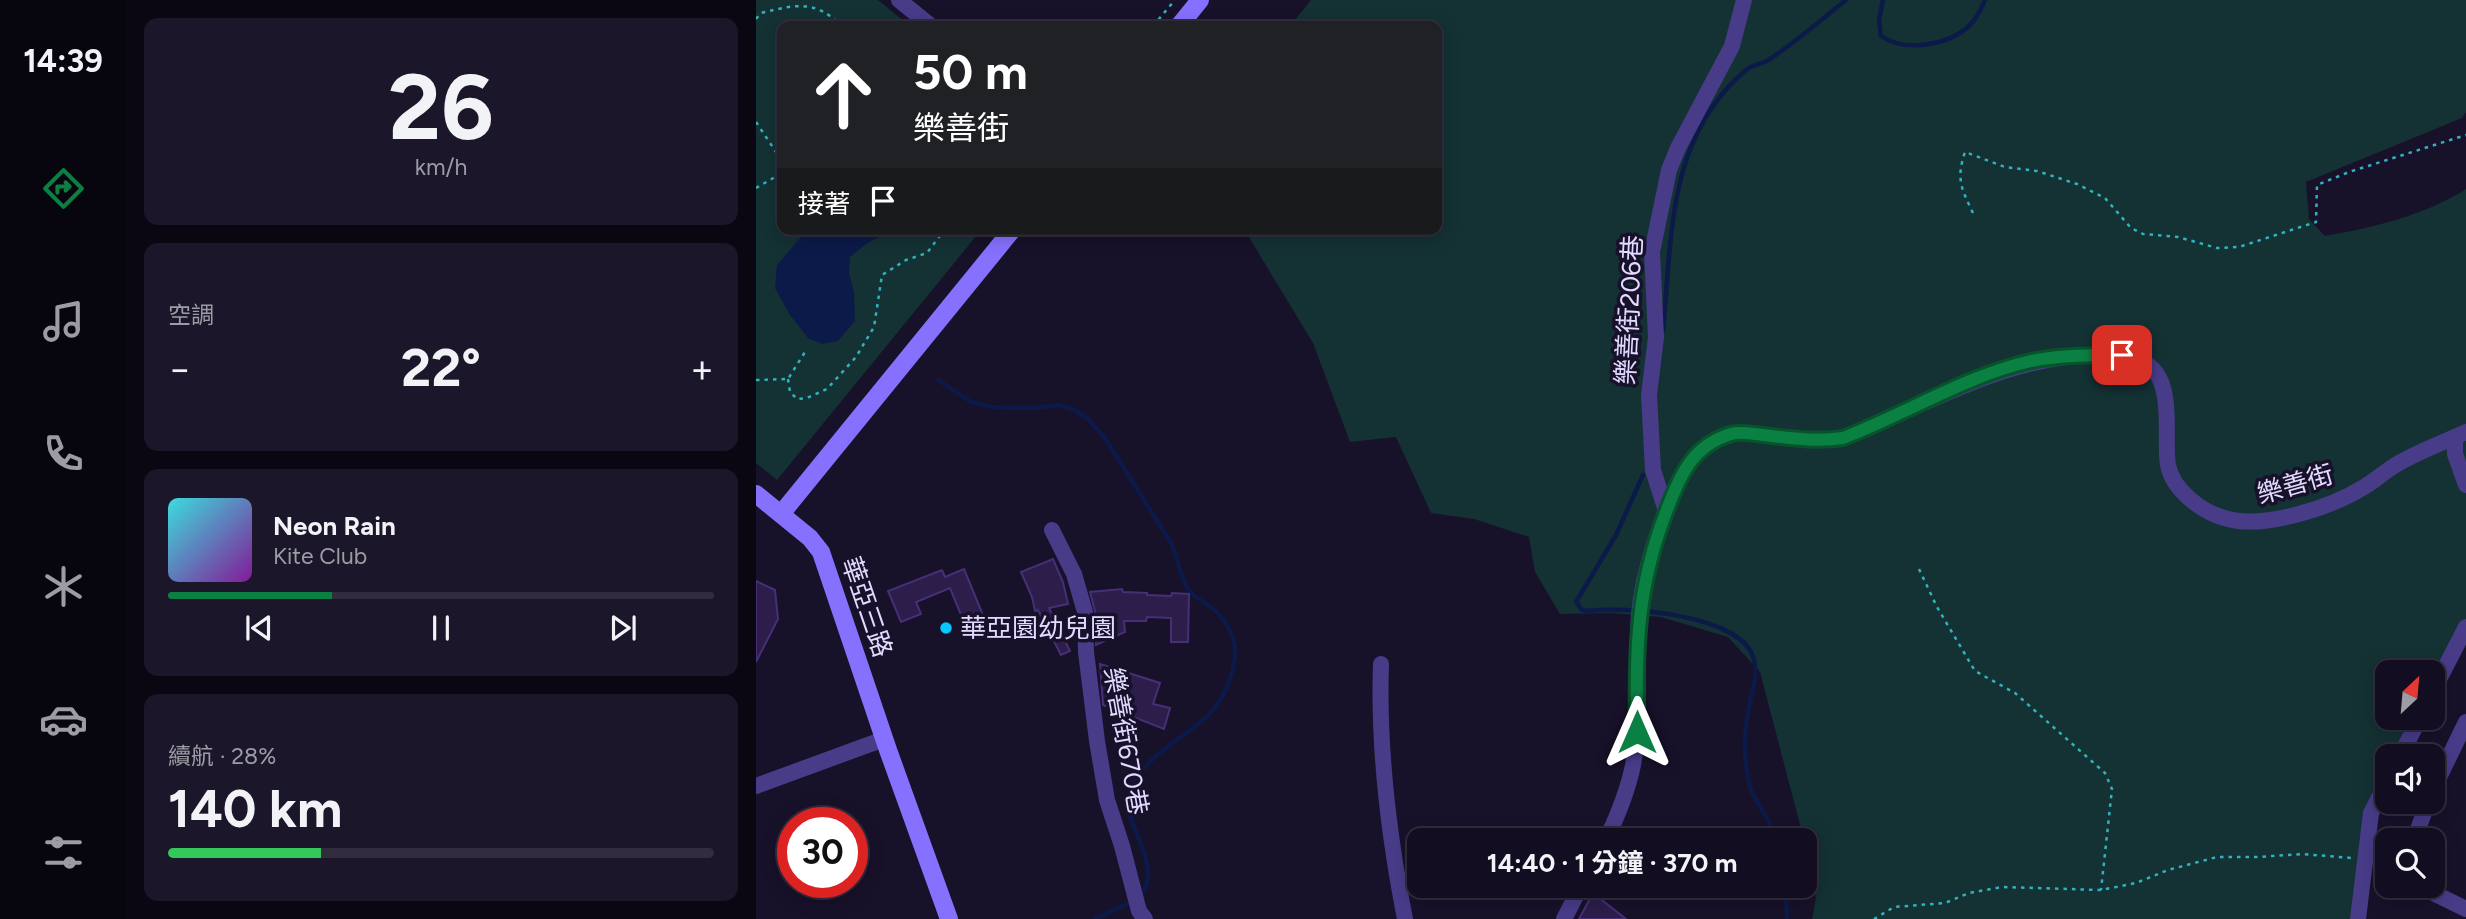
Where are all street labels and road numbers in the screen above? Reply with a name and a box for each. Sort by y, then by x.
street label: 樂善街206巷 [1609,234,1649,386]
street label: 樂善街 [2253,458,2337,510]
street label: 華亞三路 [835,553,899,661]
street label: 樂善街670巷 [1097,665,1155,817]

